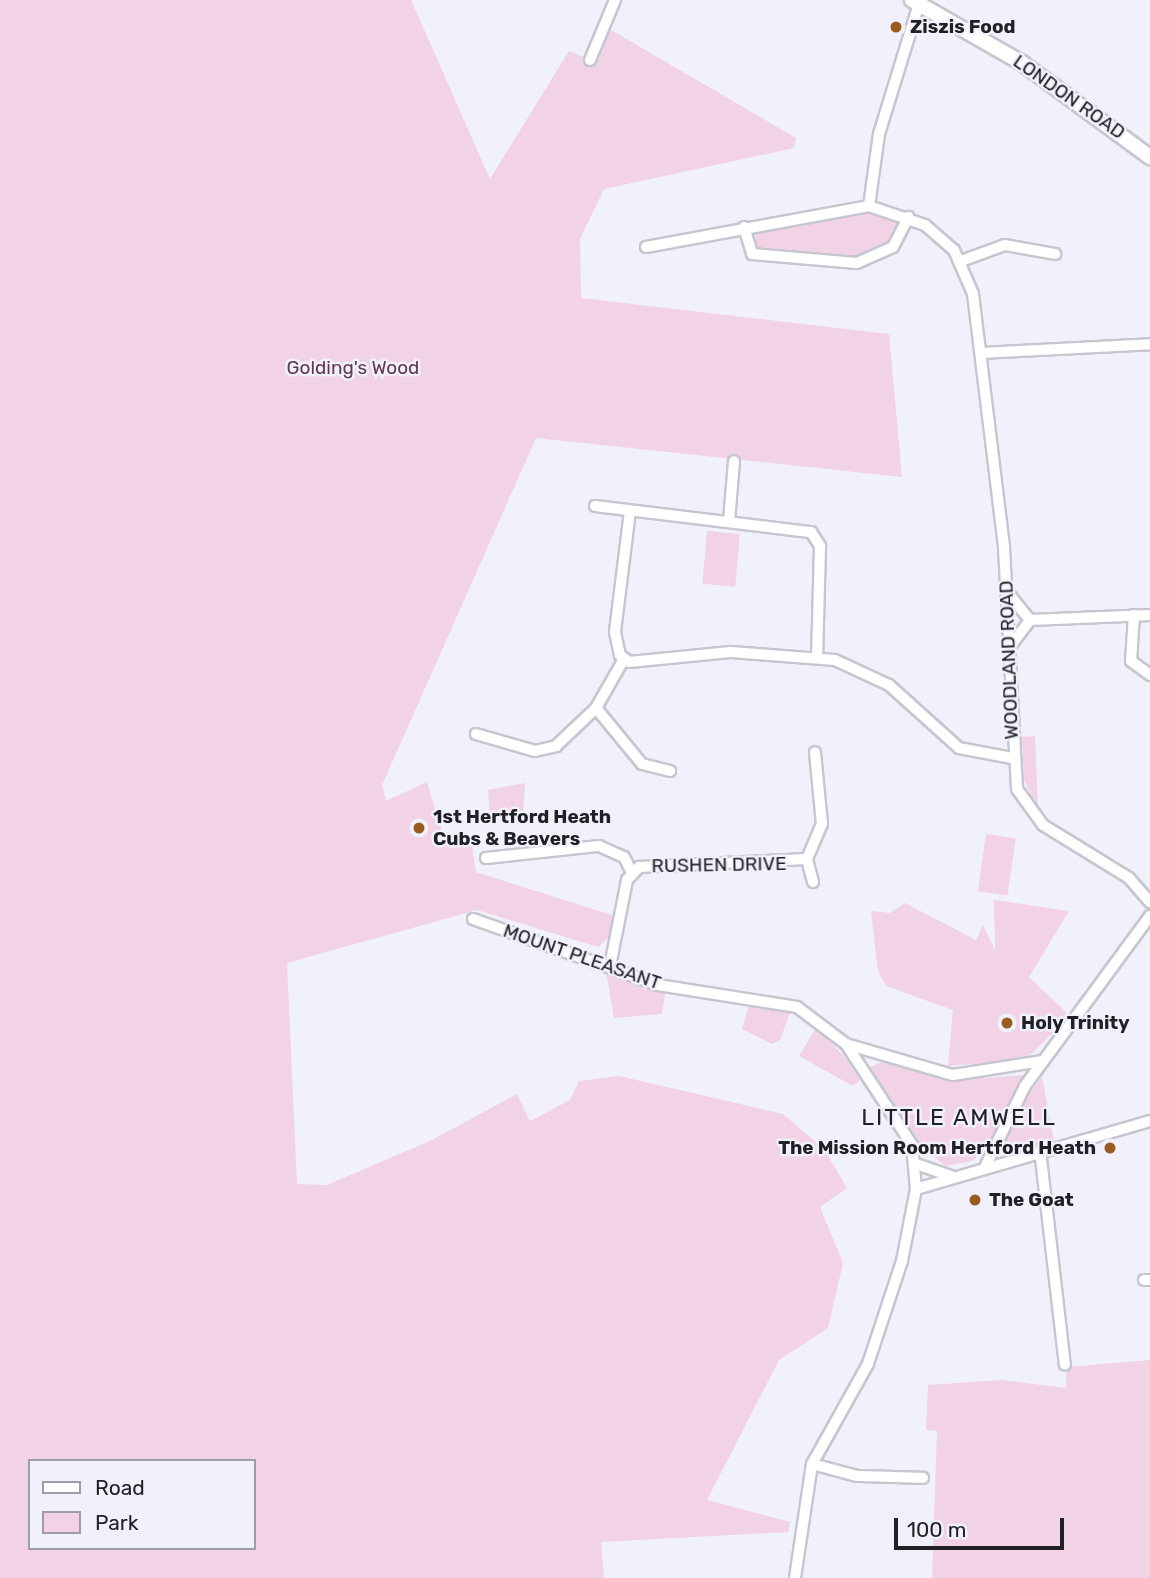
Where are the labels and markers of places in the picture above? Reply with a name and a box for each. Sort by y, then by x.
place label: Ziszis Food [910,16,1016,38]
marker: Ziszis Food [888,19,904,35]
place label: 1st Hertford Heath Cubs & Beavers [433,806,611,850]
marker: 1st Hertford Heath Cubs & Beavers [411,820,427,836]
place label: Holy Trinity [1021,1012,1130,1034]
marker: Holy Trinity [999,1015,1015,1031]
place label: The Mission Room Hertford Heath [778,1137,1096,1159]
marker: The Mission Room Hertford Heath [1102,1140,1118,1156]
place label: The Goat [989,1189,1074,1211]
marker: The Goat [967,1192,983,1208]

